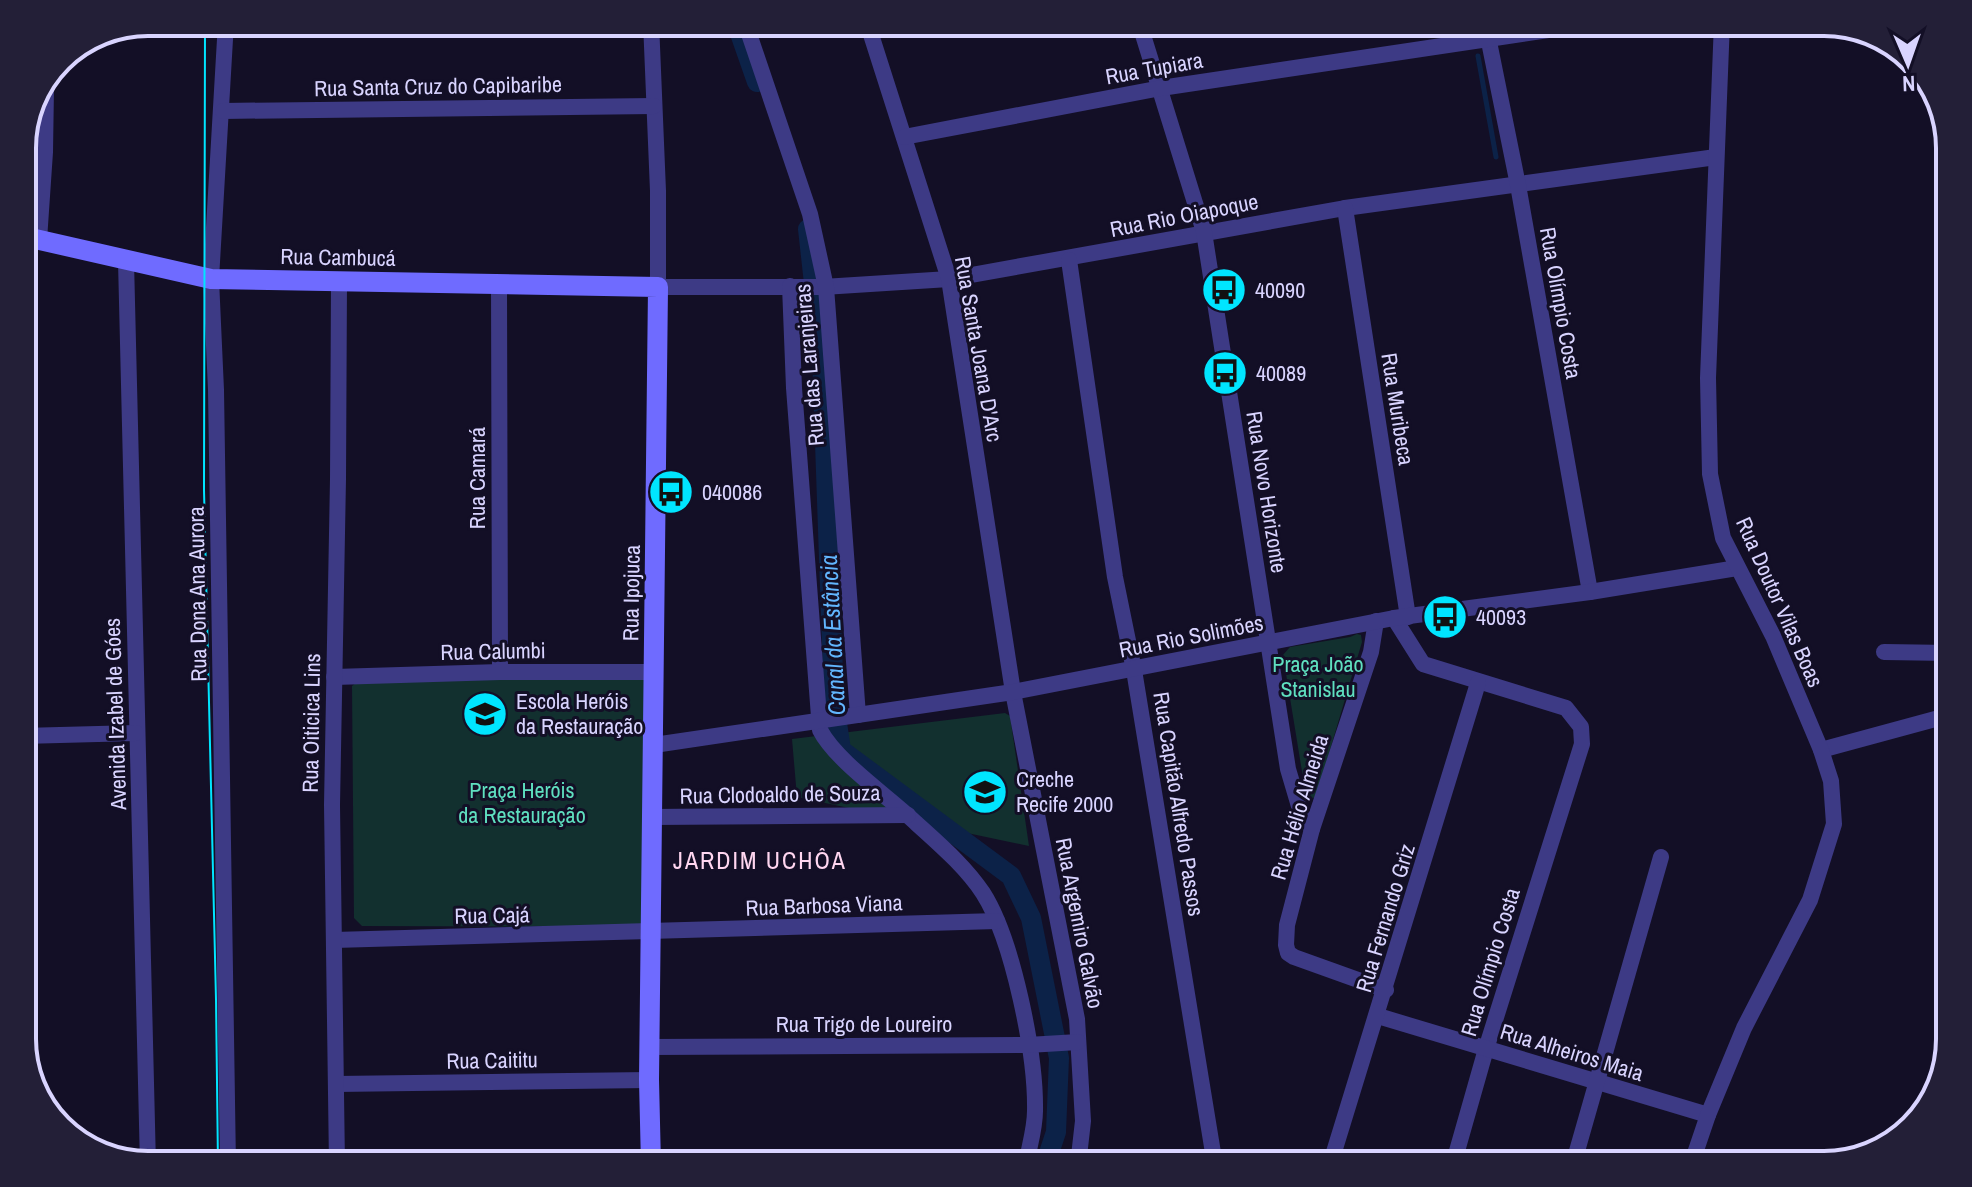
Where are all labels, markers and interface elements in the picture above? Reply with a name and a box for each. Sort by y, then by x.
north arrow [1868,24,1948,104]
street label: Rua Tupiara [1103,45,1205,91]
street label: Rua Santa Cruz do Capibaribe [314,69,562,103]
text: N [1902,69,1916,99]
street label: Rua Rio Oiapoque [1107,186,1261,244]
street label: Rua Olímpio Costa [1533,225,1589,381]
street label: Rua Cambucá [280,241,396,273]
street label: Rua Santa Joana D'Arc [948,254,1010,444]
bus stop icon: 40090 [1200,266,1248,314]
place label: 40090 [1255,275,1305,305]
street label: Rua das Laranjeiras [787,283,831,447]
bus stop icon: 40089 [1201,349,1249,397]
street label: Rua Muribeca [1374,351,1422,467]
place label: 40089 [1256,358,1306,388]
street label: Rua Novo Horizonte [1239,409,1295,575]
street label: Rua Camará [462,427,492,529]
bus stop icon: 040086 [647,468,695,516]
place label: 040086 [702,477,762,507]
street label: Rua Dona Ana Aurora [180,506,214,682]
street label: Rua Doutor Vilas Boas [1729,512,1831,692]
street label: Rua Ipojuca [615,545,647,641]
water label: Canal da Estância [812,554,852,716]
bus stop icon: 40093 [1421,593,1469,641]
place label: 40093 [1476,602,1526,632]
street label: Rua Rio Solimões [1116,607,1266,665]
street label: Avenida Izabel de Góes [97,617,133,812]
street label: Rua Calumbi [440,635,546,667]
park label: Praça João Stanislau [1272,649,1364,704]
street label: Rua Oiticica Lins [295,653,327,793]
place label: Escola Heróis da Restauração [516,686,643,741]
school or university icon: Escola Heróis da Restauração [461,690,509,738]
street label: Rua Capitão Alfredo Passos [1146,690,1212,918]
street label: Rua Hélio Almeida [1263,731,1335,883]
place label: Creche Recife 2000 [1016,764,1113,819]
school or university icon: Creche Recife 2000 [961,768,1009,816]
park label: Praça Heróis da Restauração [458,775,586,830]
street label: Rua Clodoaldo de Souza [679,777,881,811]
street label: Rua Argemiro Galvão [1049,835,1111,1011]
street label: Rua Fernando Griz [1348,840,1422,996]
district label: JARDIM UCHÔA [673,844,847,876]
street label: Rua Olímpio Costa [1453,884,1527,1040]
street label: Rua Barbosa Viana [745,887,903,923]
street label: Rua Cajá [454,899,530,931]
street label: Rua Trigo de Loureiro [776,1009,952,1039]
street label: Rua Alheiros Maia [1497,1016,1647,1088]
street label: Rua Caititu [446,1044,538,1076]

